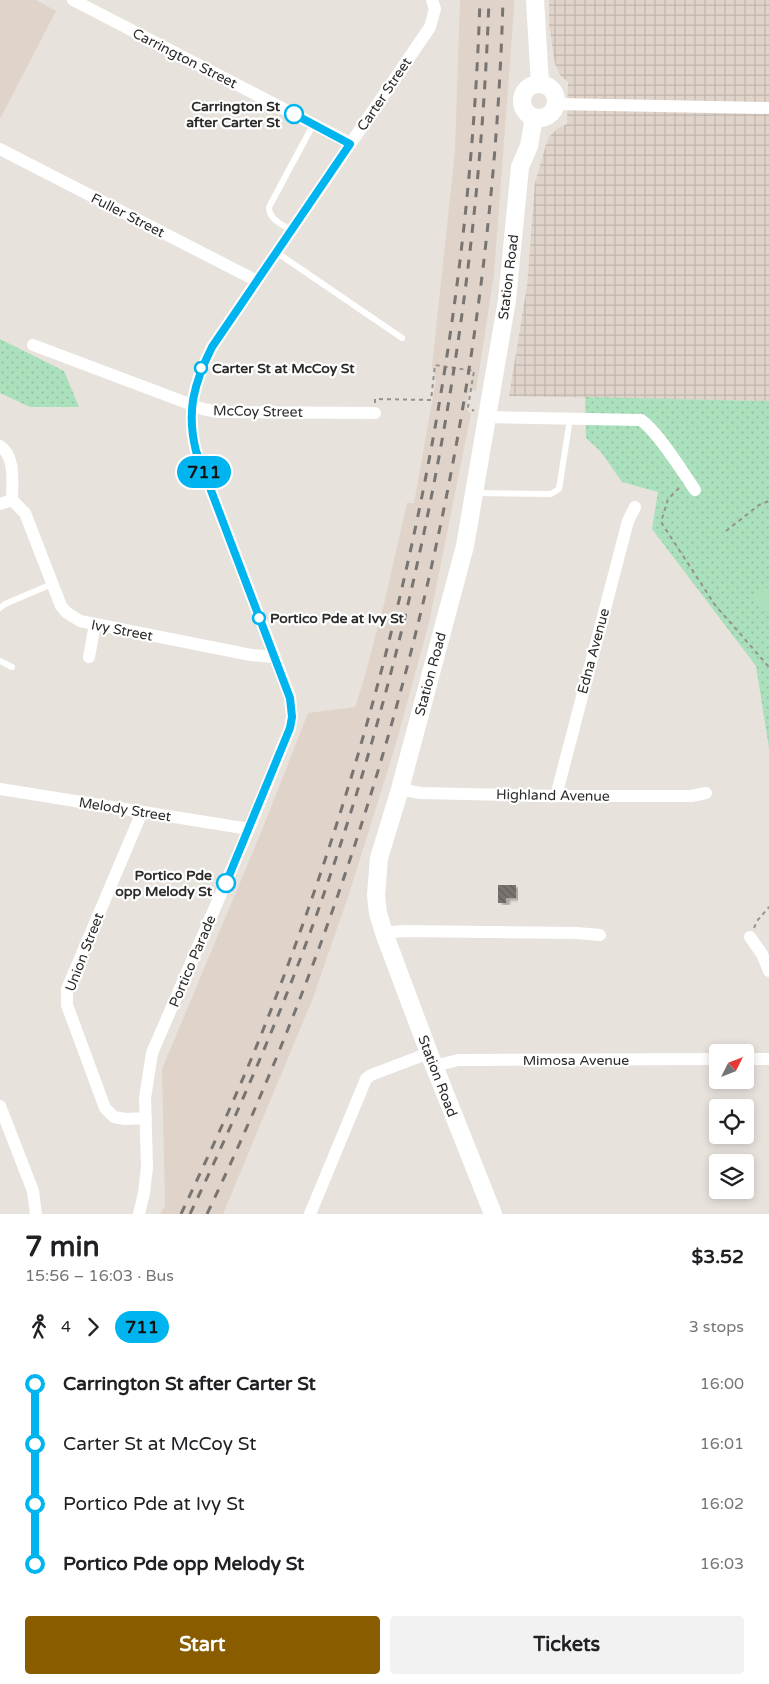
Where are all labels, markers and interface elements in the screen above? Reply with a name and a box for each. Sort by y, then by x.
street label: Carrington Street [130,25,240,92]
street label: Carter Street [354,54,416,134]
place label: Carrington St after Carter St [186,98,281,131]
marker: Carrington St after Carter St [284,104,304,124]
street label: Fuller Street [88,190,168,242]
street label: Station Road [495,233,522,321]
place label: Carter St at McCoy St [212,360,355,377]
marker: Carter St at McCoy St [194,361,208,375]
street label: McCoy Street [213,402,304,421]
line badge: 711 [175,456,233,488]
text: 711 [187,461,221,483]
street label: Edna Avenue [574,606,613,696]
place label: Portico Pde at Ivy St [270,610,405,627]
marker: Portico Pde at Ivy St [252,611,266,625]
street label: Ivy Street [90,616,155,645]
street label: Station Road [411,630,450,718]
street label: Highland Avenue [496,786,610,805]
street label: Melody Street [78,794,173,825]
place label: Portico Pde opp Melody St [115,867,213,900]
marker: Portico Pde opp Melody St [216,873,236,893]
street label: Union Street [62,910,108,994]
street label: Portico Parade [165,913,220,1010]
street label: Station Road [414,1033,461,1119]
north arrow [709,1044,754,1089]
map controls [709,1044,754,1199]
street label: Mimosa Avenue [523,1052,629,1069]
button: locate [709,1099,754,1144]
button: layers [709,1154,754,1199]
text: 7 min [25,1230,100,1264]
text: $3.52 [692,1246,744,1268]
text: 15:56 – 16:03 · Bus [25,1266,174,1286]
icon: walk [25,1313,53,1341]
icon: forward [79,1313,107,1341]
text: 711 [125,1316,159,1338]
text: 4 [61,1317,71,1337]
text: 3 stops [689,1317,744,1337]
text: Carrington St after Carter St [63,1373,316,1395]
text: 16:00 [700,1374,744,1394]
text: Carter St at McCoy St [63,1433,256,1455]
text: 16:01 [700,1434,744,1454]
text: Portico Pde at Ivy St [63,1493,245,1515]
text: 16:02 [700,1494,744,1514]
text: Portico Pde opp Melody St [63,1553,304,1575]
text: 16:03 [700,1554,744,1574]
button: Start [25,1616,380,1674]
button: Tickets [390,1616,744,1674]

